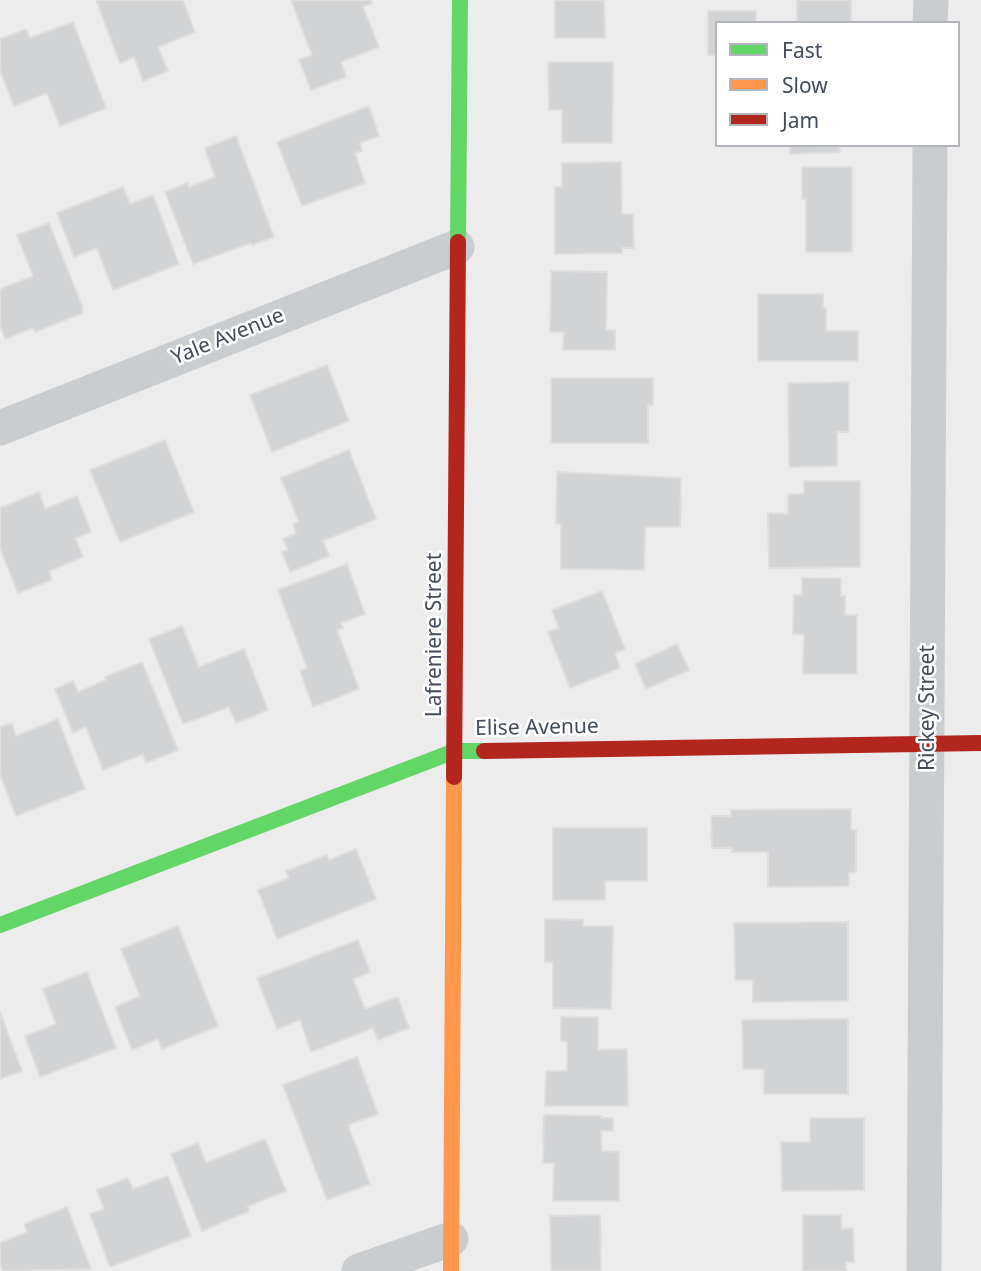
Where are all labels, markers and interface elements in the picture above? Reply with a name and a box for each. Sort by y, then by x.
legend [715,21,960,147]
text: Fast [782,36,822,64]
text: Slow [782,71,828,99]
text: Jam [782,106,819,134]
street label: Yale Avenue [168,303,288,371]
street label: Lafreniere Street [422,553,448,717]
street label: Rickey Street [915,645,941,771]
street label: Elise Avenue [475,714,599,742]

